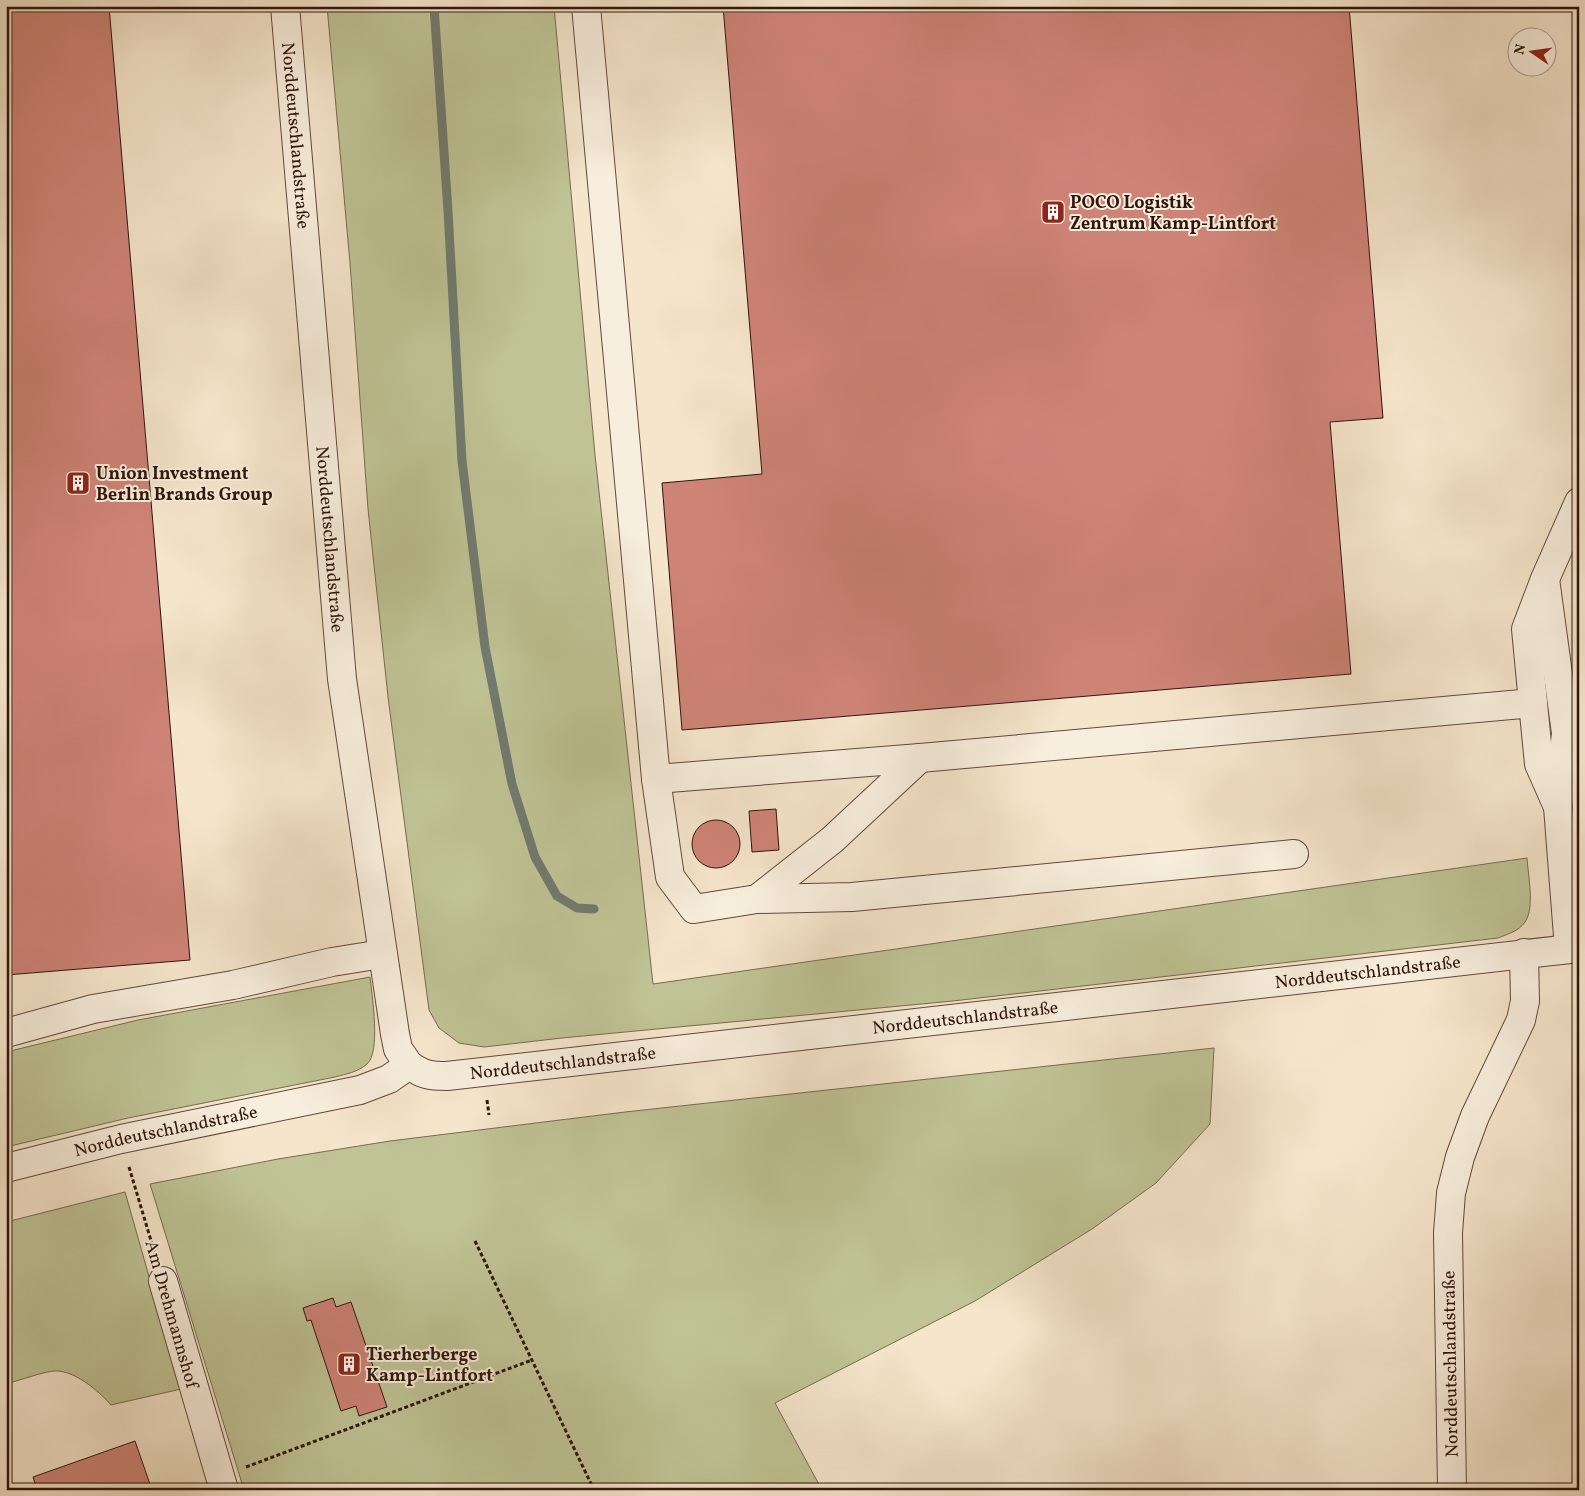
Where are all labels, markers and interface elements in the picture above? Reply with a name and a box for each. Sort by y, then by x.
north arrow [1508,28,1558,78]
street label: Norddeutschlandstraße [274,41,315,230]
text: N [1510,42,1531,57]
place label: POCO Logistik Zentrum Kamp-Lintfort [1070,191,1276,237]
building icon: POCO Logistik Zentrum Kamp-Lintfort [1040,199,1066,225]
street label: Norddeutschlandstraße [308,445,349,633]
place label: Union Investment Berlin Brands Group [96,462,273,508]
building icon: Union Investment Berlin Brands Group [65,470,91,496]
street label: Norddeutschlandstraße [1274,950,1462,996]
street label: Norddeutschlandstraße [871,996,1060,1042]
street label: Norddeutschlandstraße [469,1041,657,1087]
street label: Norddeutschlandstraße [72,1100,260,1164]
street label: Am Drehmannshof [137,1238,204,1393]
street label: Norddeutschlandstraße [1437,1270,1466,1458]
place label: Tierherberge Kamp-Lintfort [366,1343,493,1389]
building icon: Tierherberge Kamp-Lintfort [336,1351,362,1377]

